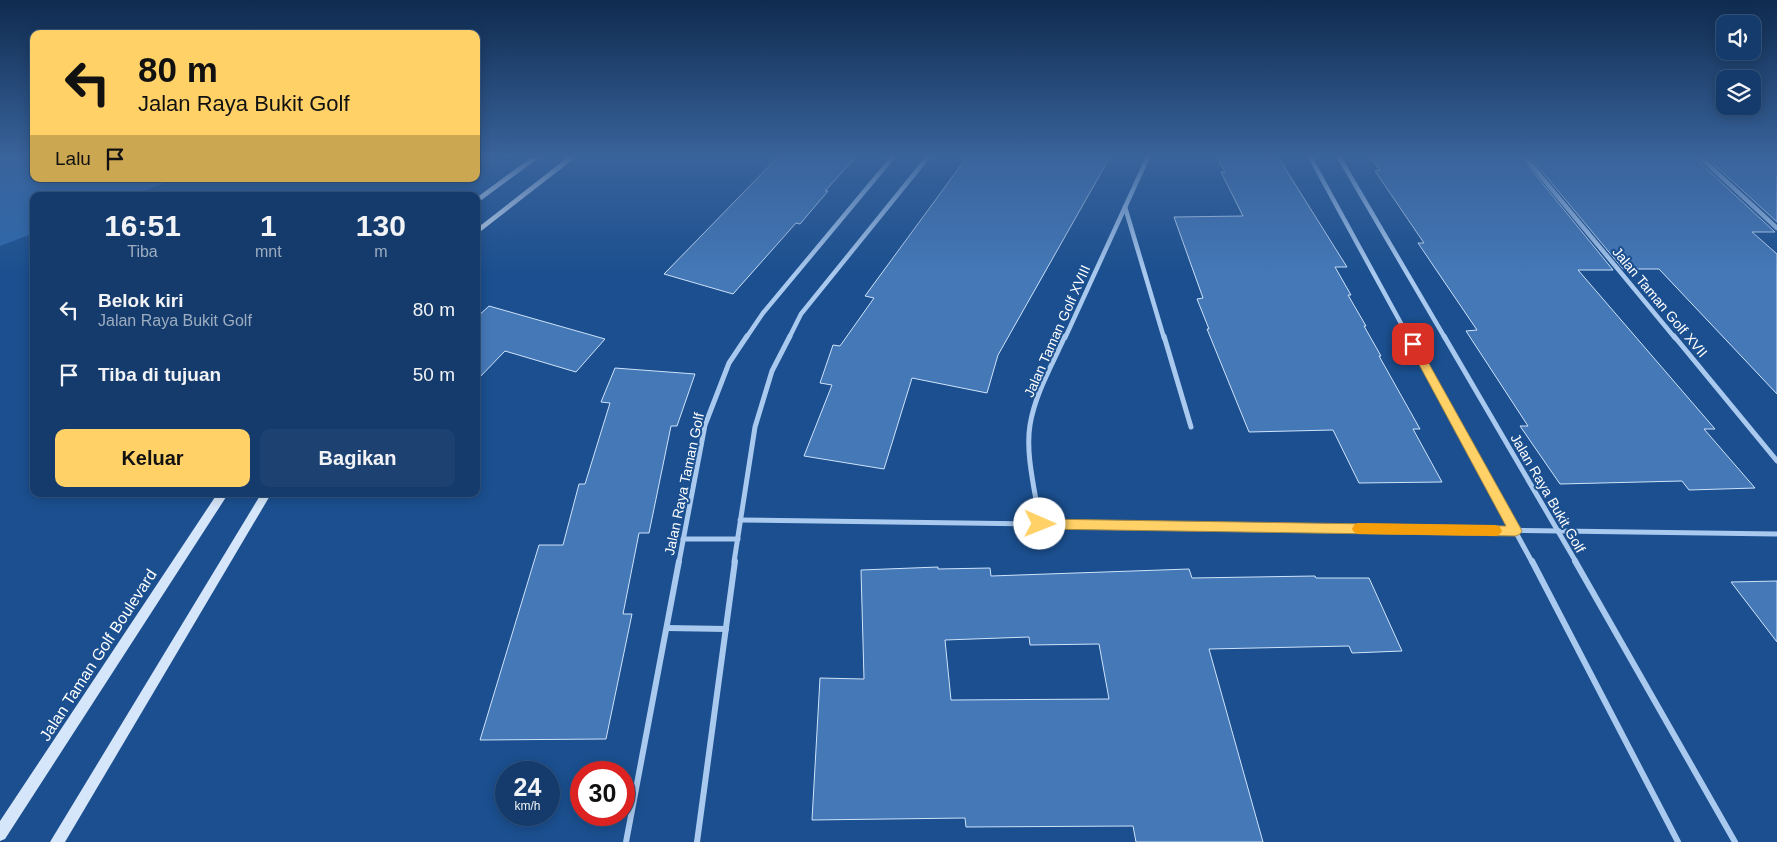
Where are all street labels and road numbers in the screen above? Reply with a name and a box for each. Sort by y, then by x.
street label: Jalan Taman Golf XVII [1609,244,1711,360]
street label: Jalan Taman Golf XVIII [1021,262,1093,400]
street label: Jalan Raya Taman Golf [661,411,707,557]
street label: Jalan Raya Bukit Golf [1507,431,1589,555]
street label: Jalan Taman Golf Boulevard [36,566,160,744]

